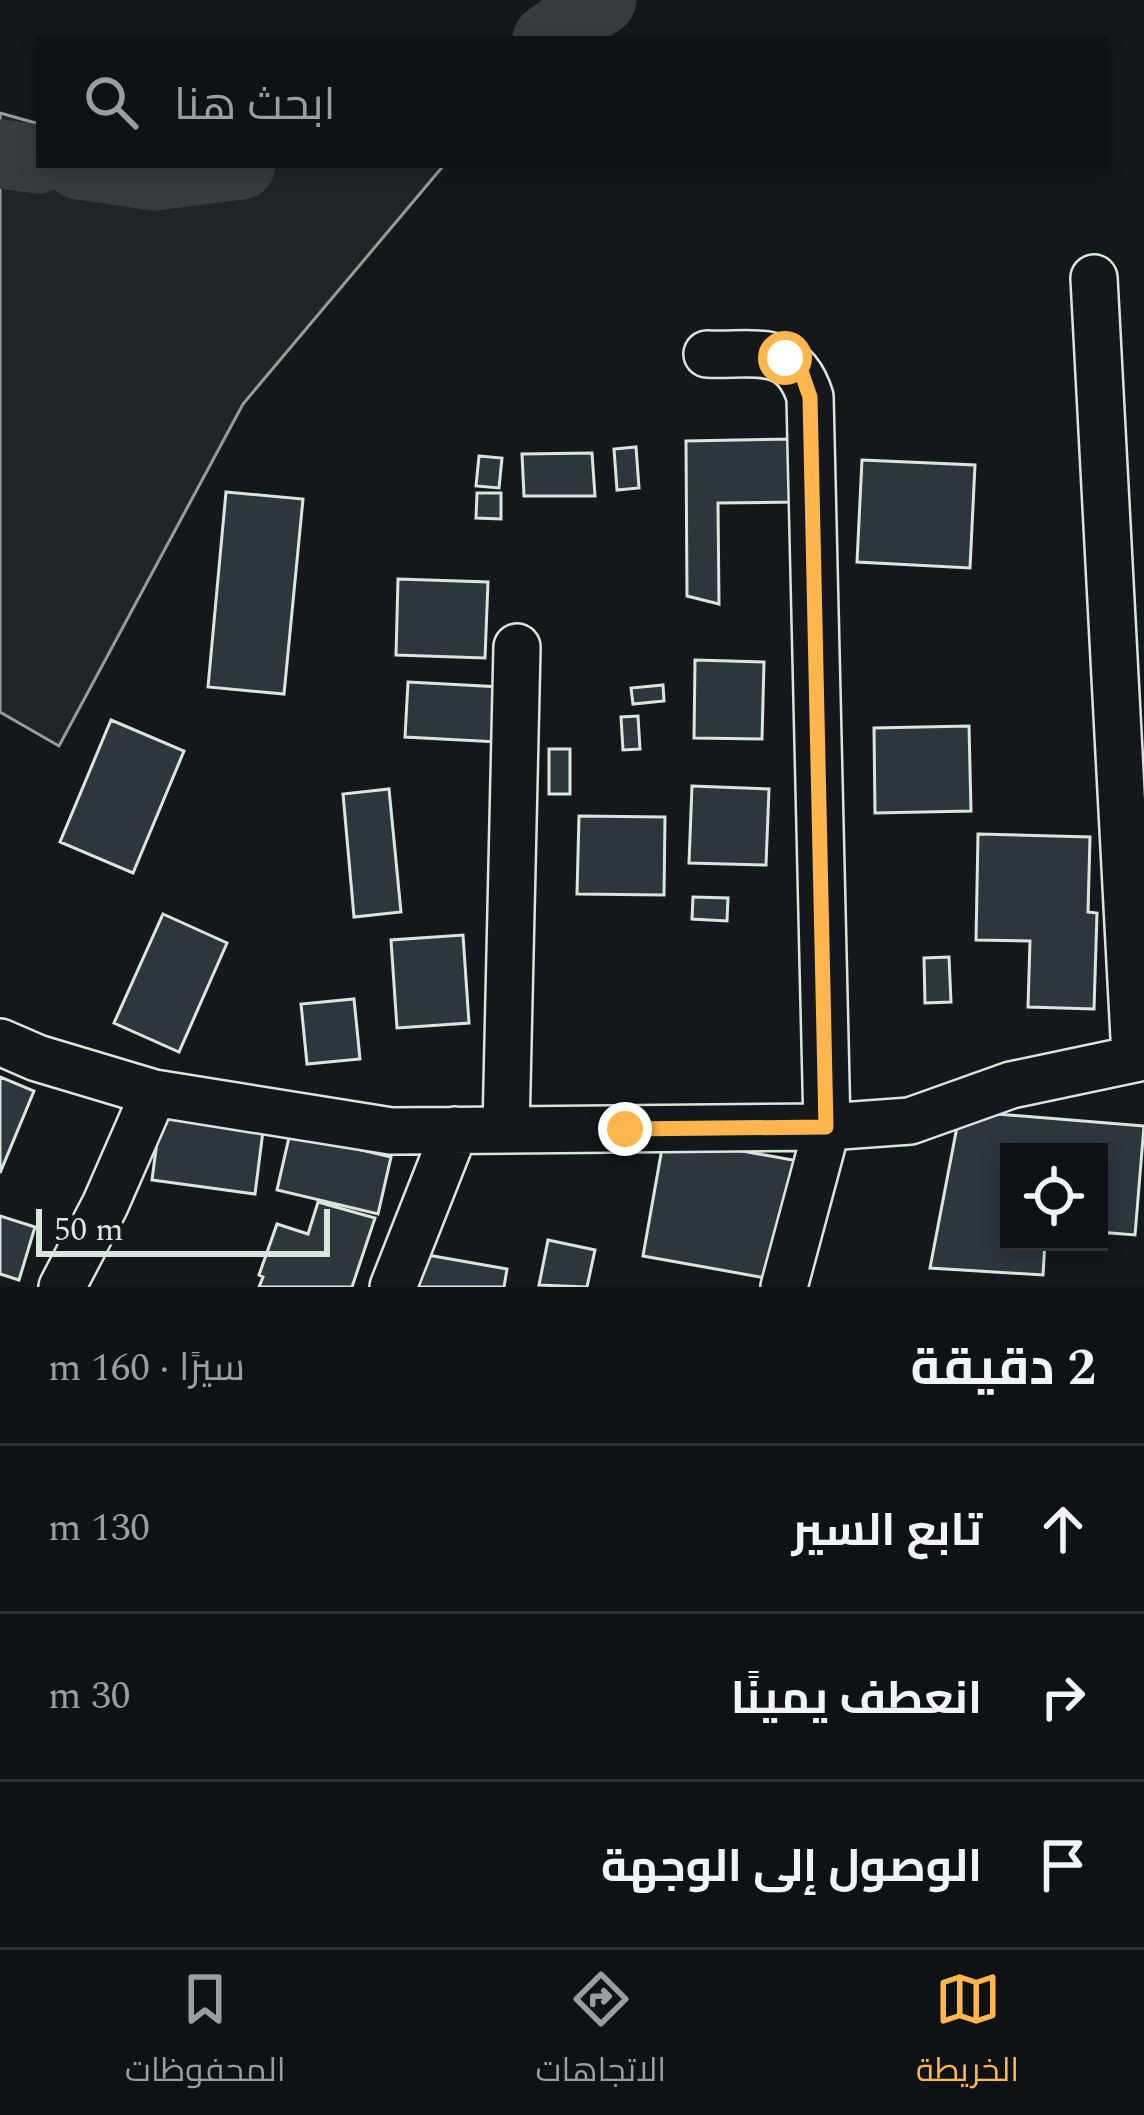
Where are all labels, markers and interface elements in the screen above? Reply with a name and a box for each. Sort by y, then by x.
search box [36,36,1108,168]
icon: search [78,69,144,135]
text: ابحث هنا [174,71,336,140]
route start [758,331,812,385]
route end [598,1102,652,1156]
map controls [1000,1143,1108,1251]
button: locate [1000,1143,1108,1251]
scale bar [36,1203,330,1256]
text: 50 m [54,1205,124,1255]
text: 2 دقيقة [910,1330,1096,1408]
text: سيرًا · 160 m [48,1339,245,1398]
icon: ahead [1030,1496,1096,1562]
text: تابع السير [792,1497,982,1566]
text: 130 m [48,1499,150,1558]
icon: right [1030,1664,1096,1730]
text: انعطف يمينًا [731,1665,982,1734]
text: 30 m [48,1667,130,1726]
icon: arrive [1030,1832,1096,1898]
text: الوصول إلى الوجهة [601,1833,982,1902]
tab: المحفوظات [125,1966,286,2100]
tab: الاتجاهات [535,1966,666,2100]
tab: الخريطة [916,1966,1019,2100]

